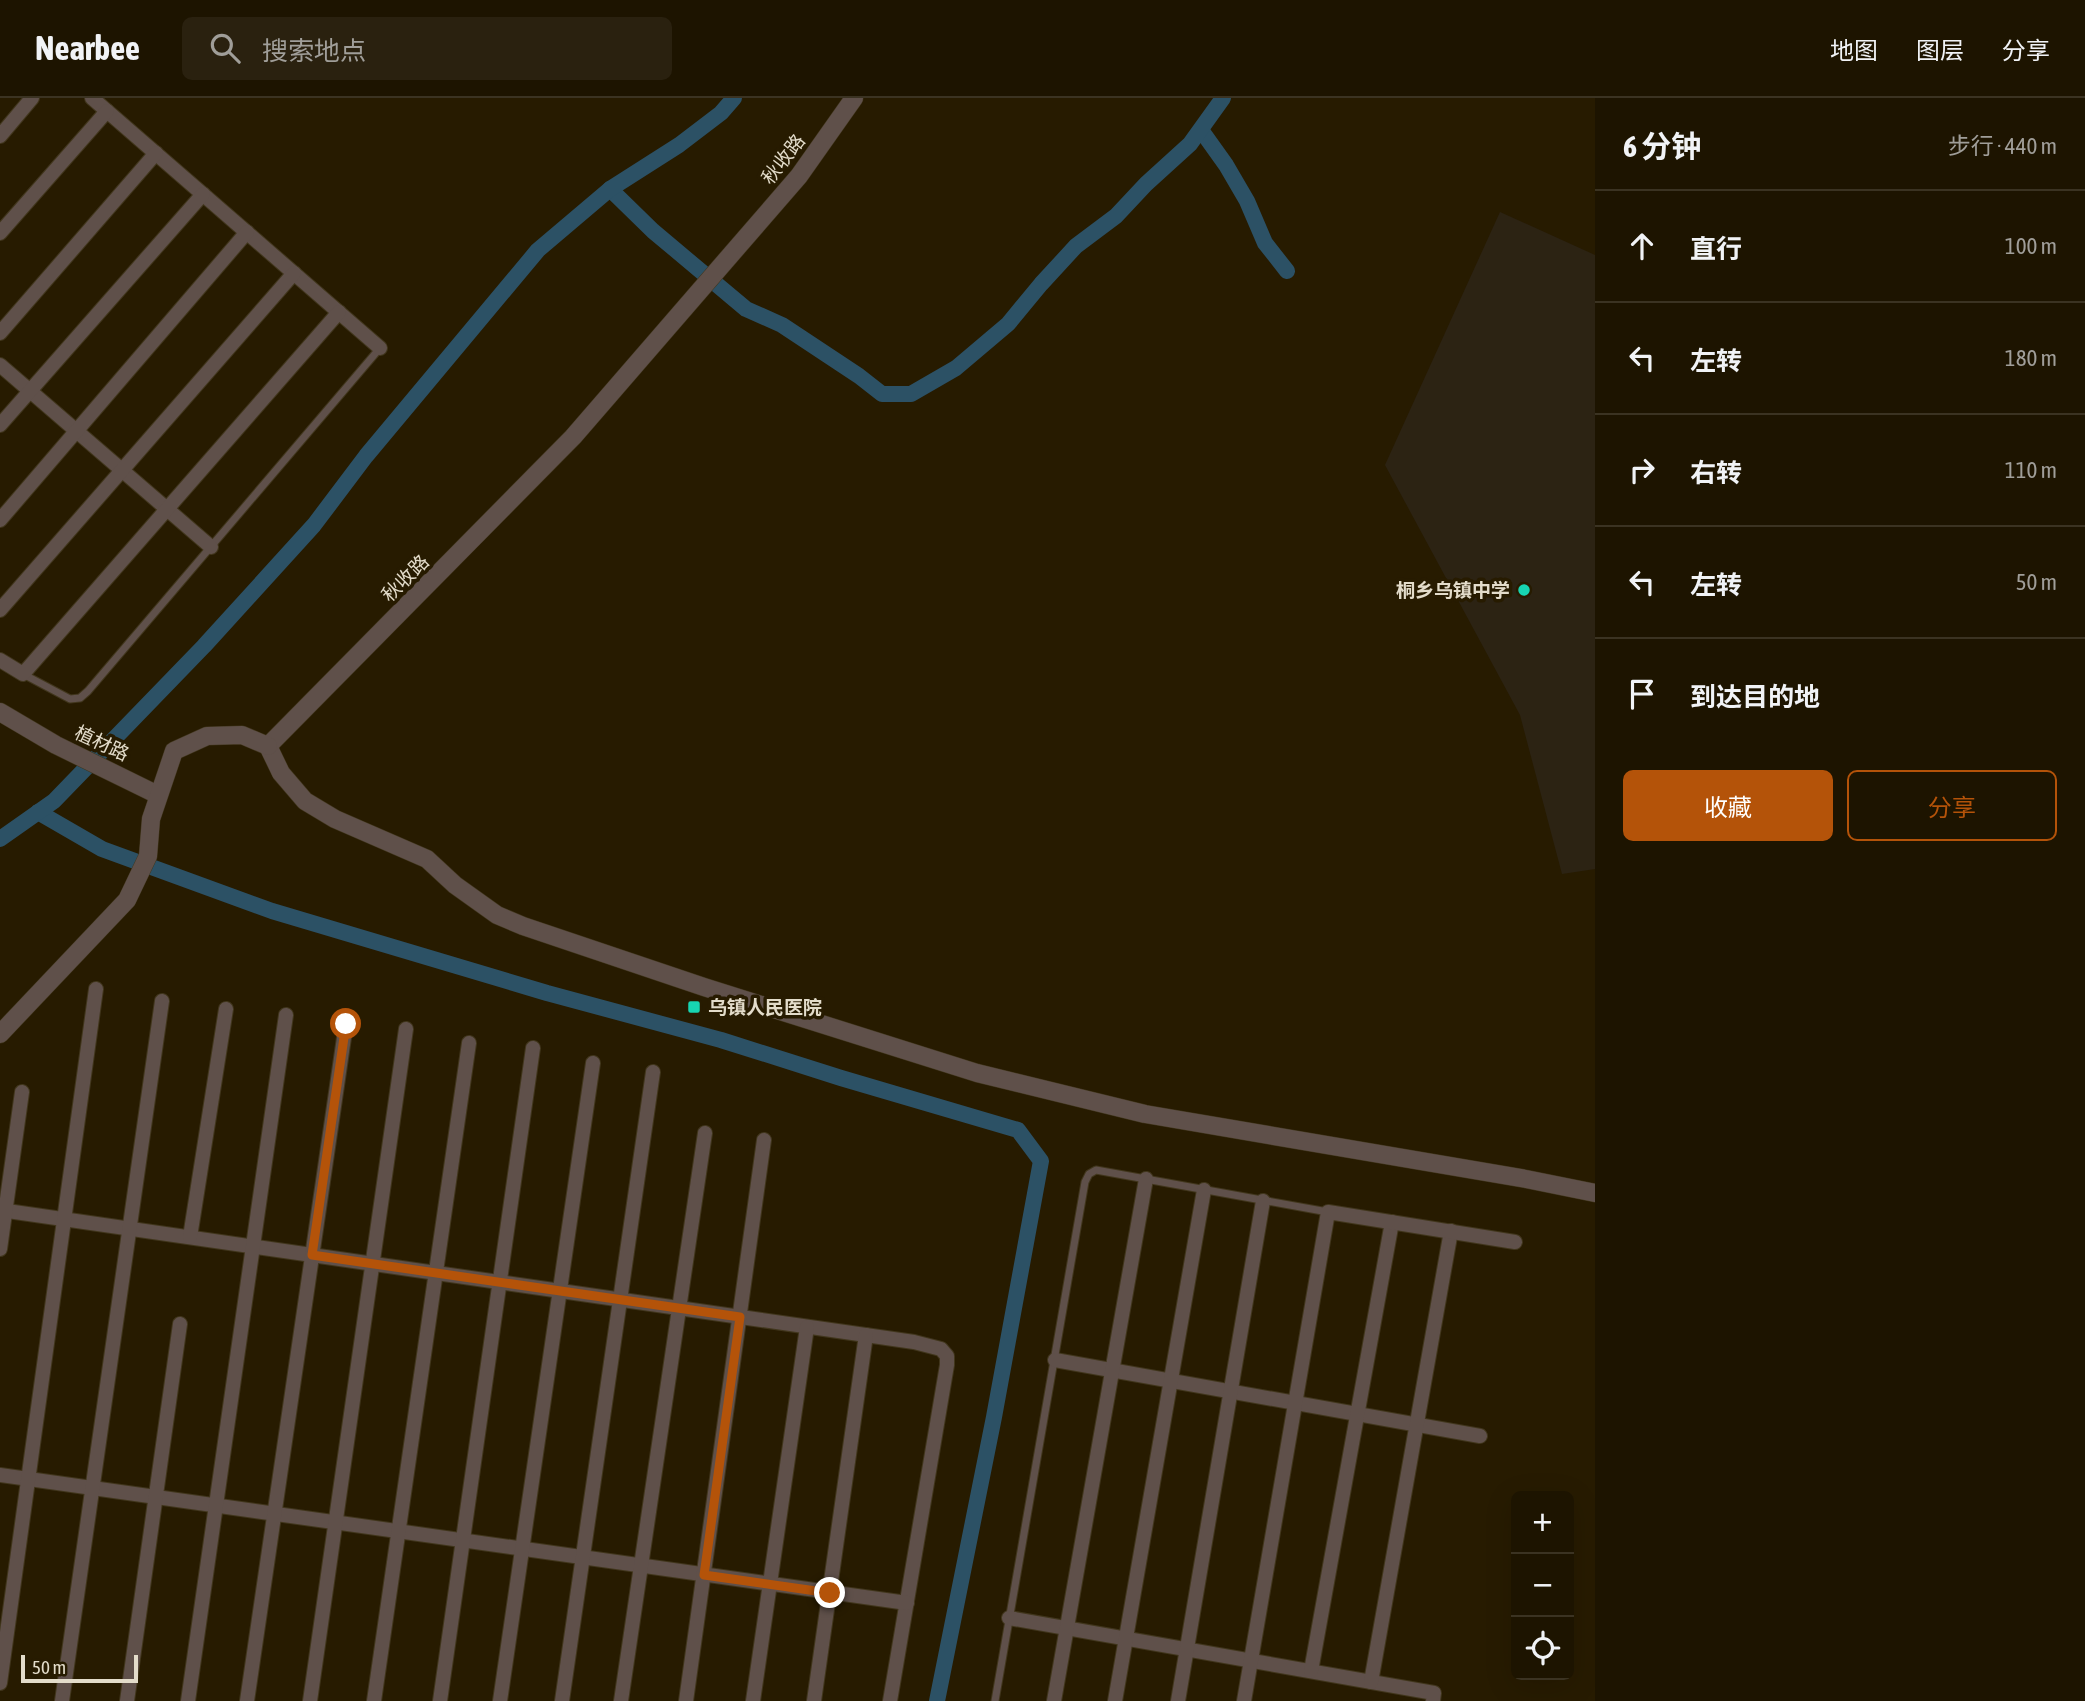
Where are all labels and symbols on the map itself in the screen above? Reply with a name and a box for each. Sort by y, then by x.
street label: 秋收路 [757,130,809,188]
street label: 秋收路 [377,550,433,606]
place label: 桐乡乌镇中学 [1396,579,1510,601]
marker: 桐乡乌镇中学 [1516,582,1532,598]
street label: 植材路 [72,721,132,765]
place label: 乌镇人民医院 [708,996,822,1018]
marker: 乌镇人民医院 [686,999,702,1015]
route start [330,1008,361,1039]
route end [814,1577,845,1608]
scale bar [21,1652,138,1684]

